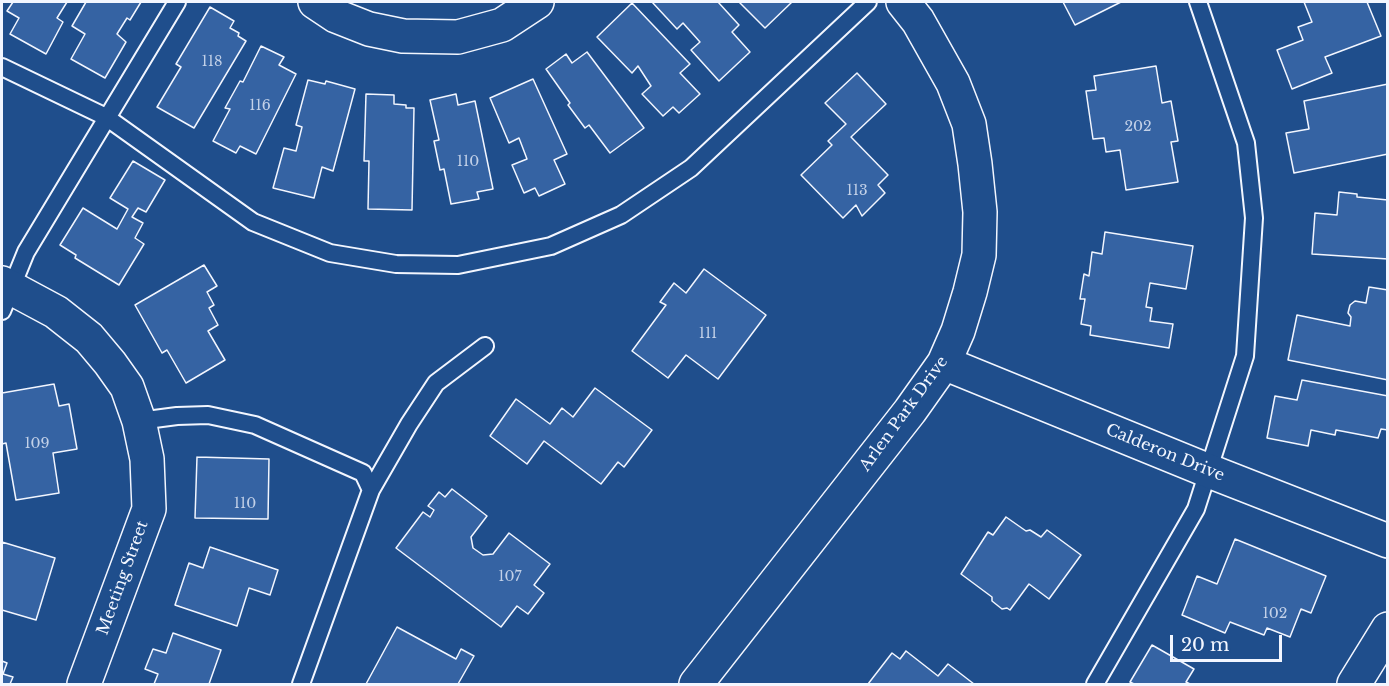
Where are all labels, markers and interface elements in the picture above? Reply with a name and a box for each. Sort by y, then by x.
house number: 118 [202,54,222,70]
house number: 116 [249,98,271,114]
house number: 202 [1124,119,1152,135]
house number: 110 [457,154,479,170]
house number: 113 [846,183,868,199]
house number: 111 [699,326,717,342]
street label: Arlen Park Drive [856,353,952,475]
street label: Calderon Drive [1103,420,1227,486]
house number: 109 [24,436,50,452]
house number: 110 [234,496,256,512]
street label: Meeting Street [93,518,153,638]
house number: 107 [498,569,522,585]
house number: 102 [1263,606,1287,622]
scale bar [1173,623,1286,661]
text: 20 m [1181,634,1229,656]

